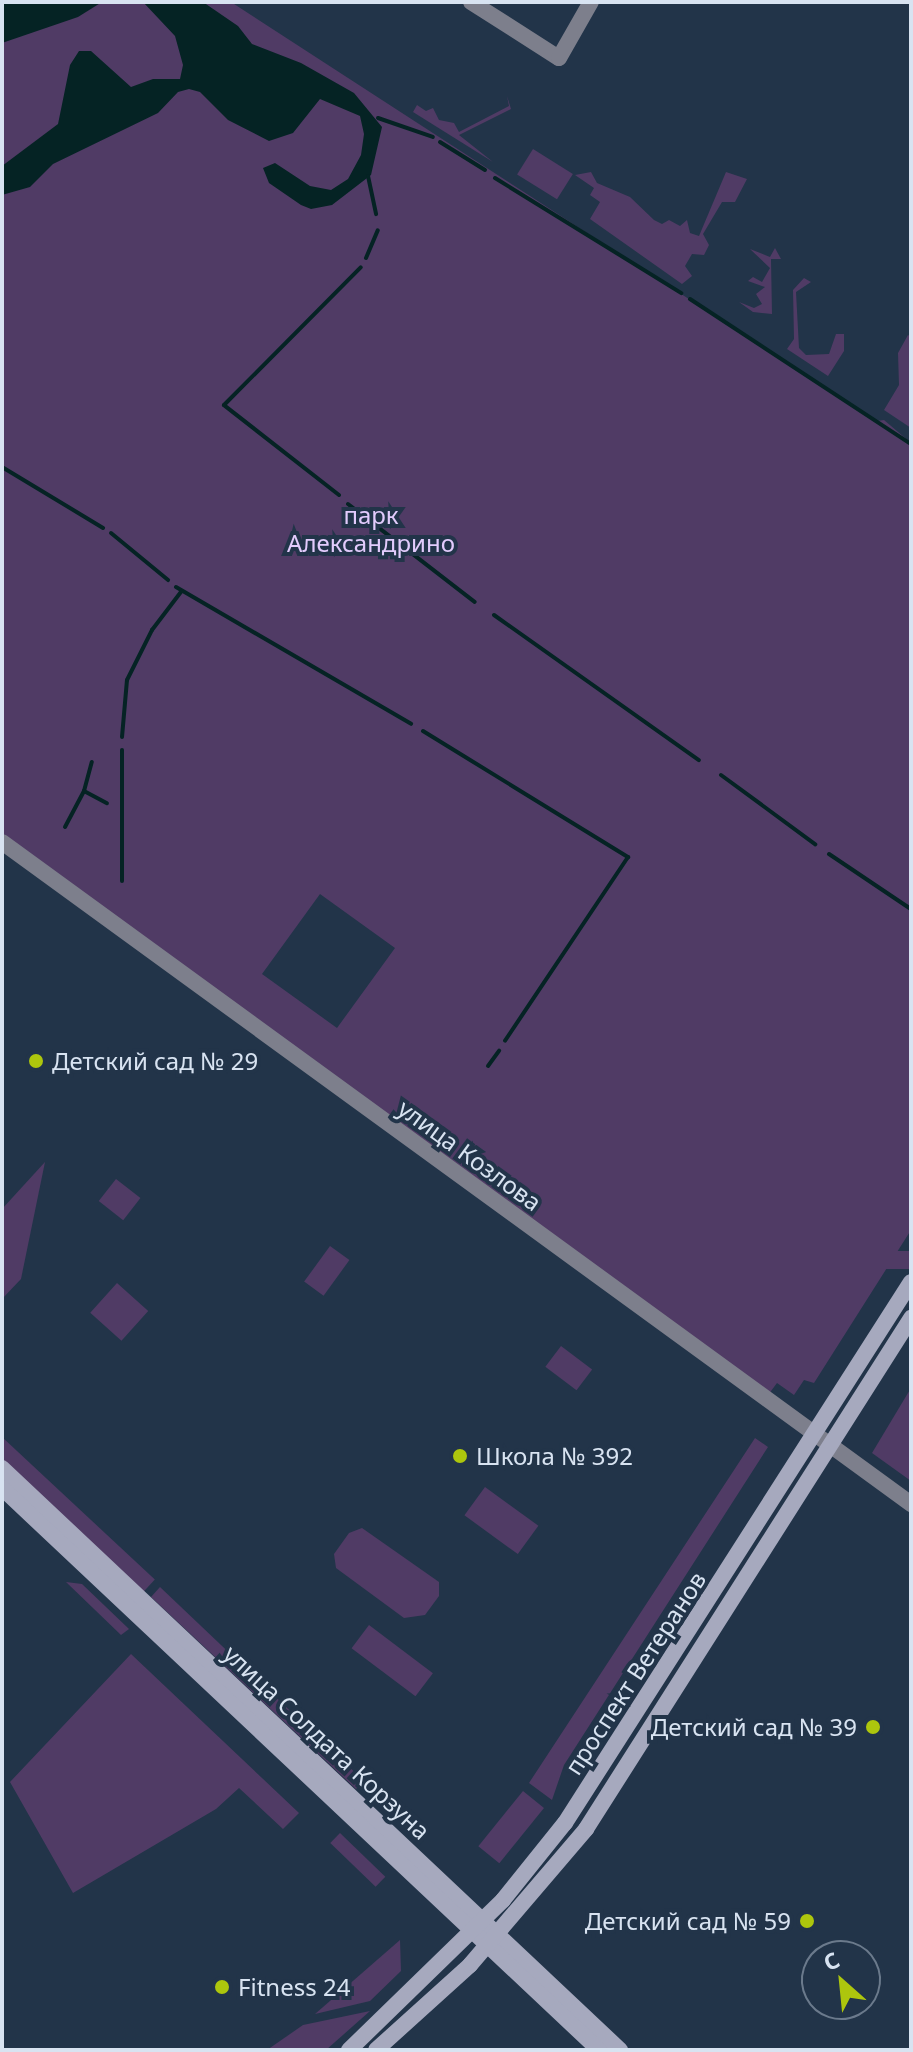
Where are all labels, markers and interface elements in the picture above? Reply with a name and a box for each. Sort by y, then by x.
park label: парк Александрино [287,501,455,557]
place label: Детский сад № 29 [52,1047,258,1075]
marker: Детский сад № 29 [27,1052,45,1070]
street label: улица Козлова [393,1093,547,1217]
place label: Школа № 392 [476,1442,633,1470]
marker: Школа № 392 [451,1447,469,1465]
street label: проспект Ветеранов [559,1566,711,1780]
street label: улица Солдата Корзуна [218,1639,436,1845]
place label: Детский сад № 39 [651,1713,857,1741]
marker: Детский сад № 39 [864,1718,882,1736]
place label: Детский сад № 59 [585,1907,791,1935]
marker: Детский сад № 59 [798,1912,816,1930]
north arrow [801,1940,881,2020]
text: С [818,1944,844,1977]
place label: Fitness 24 [238,1973,350,2001]
marker: Fitness 24 [213,1978,231,1996]

